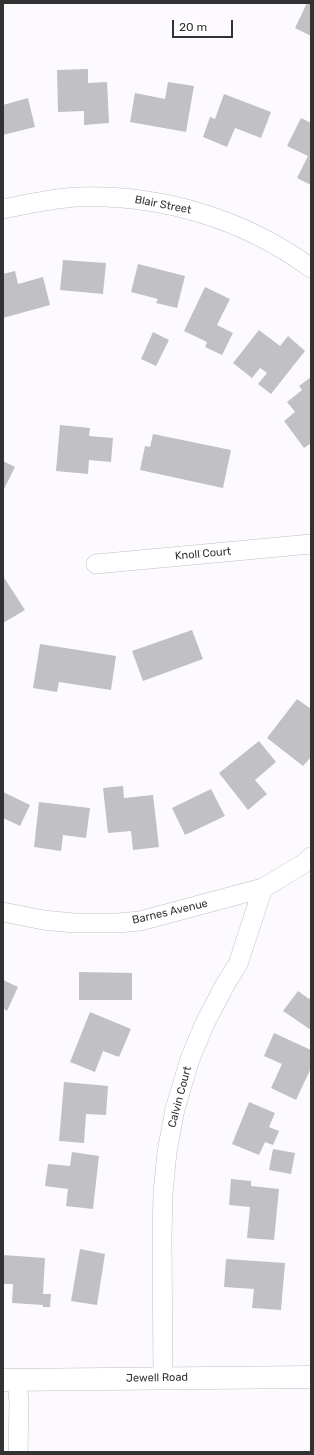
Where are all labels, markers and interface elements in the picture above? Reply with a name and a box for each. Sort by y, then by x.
scale bar [174,12,235,38]
text: 20 m [179,20,207,34]
street label: Blair Street [134,193,192,217]
street label: Knoll Court [174,545,232,563]
street label: Barnes Avenue [131,897,209,927]
street label: Calvin Court [165,1065,195,1129]
street label: Jewell Road [126,1371,188,1385]

